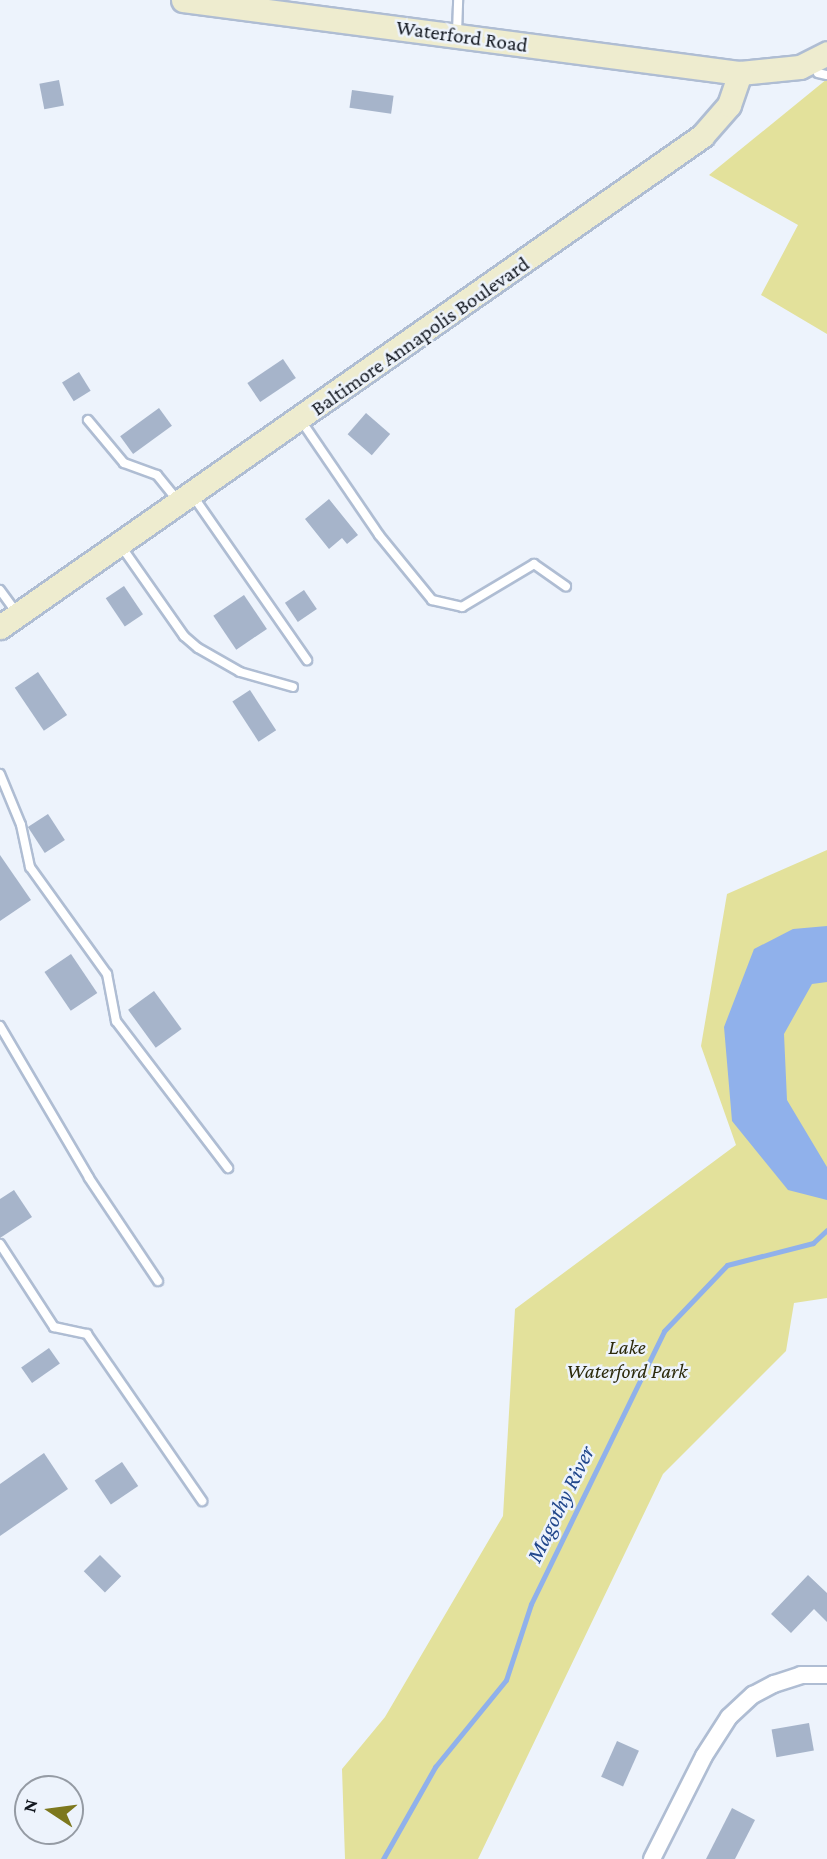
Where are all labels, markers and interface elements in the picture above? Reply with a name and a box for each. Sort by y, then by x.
street label: Waterford Road [395,14,529,58]
street label: Baltimore Annapolis Boulevard [306,251,534,421]
park label: Lake Waterford Park [567,1334,687,1384]
water label: Magothy River [520,1441,600,1567]
north arrow [14,1775,84,1845]
text: N [18,1797,42,1814]

